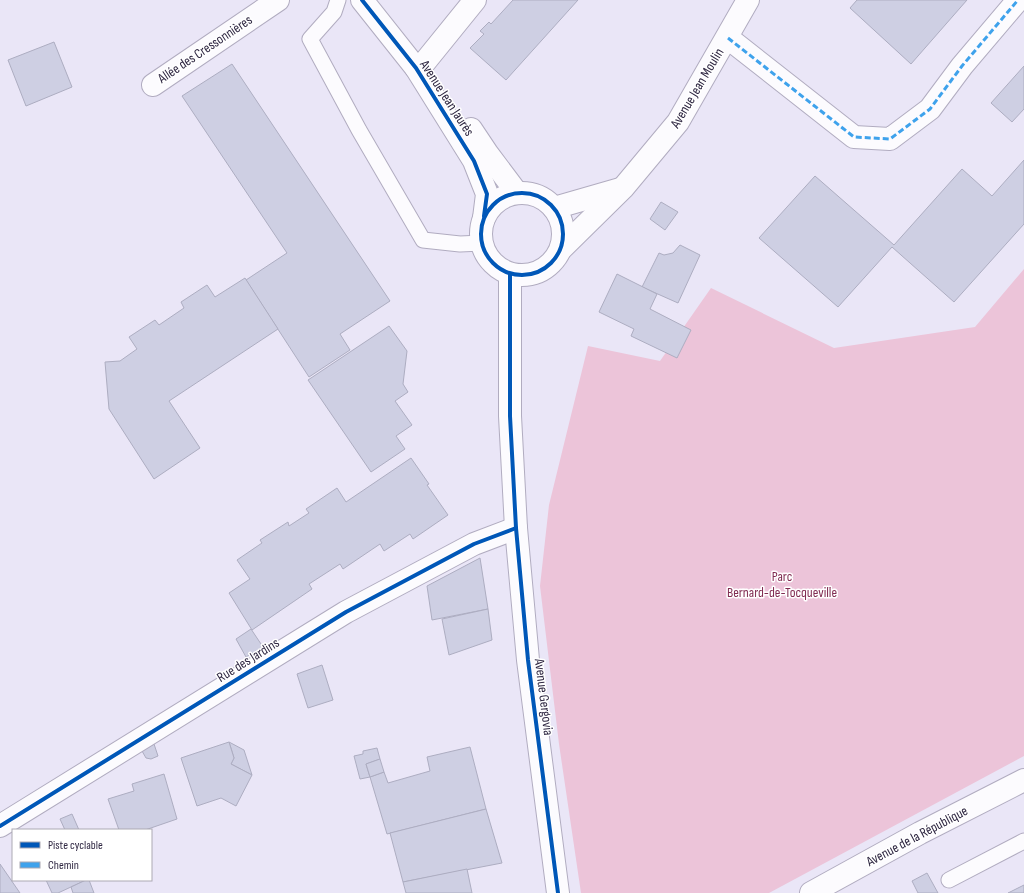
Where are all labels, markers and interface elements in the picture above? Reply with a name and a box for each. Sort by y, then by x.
street label: Allée des Cressonnières [154,11,255,87]
street label: Avenue Jean Moulin [666,45,727,132]
street label: Avenue Jean Jaurès [416,56,478,139]
park label: Parc Bernard-de-Tocqueville [727,568,837,601]
street label: Rue des Jardins [214,634,282,686]
street label: Avenue Gergovia [531,657,557,736]
street label: Avenue de la République [862,802,971,870]
legend [12,829,152,881]
text: Piste cyclable [48,838,103,853]
text: Chemin [48,858,79,873]

